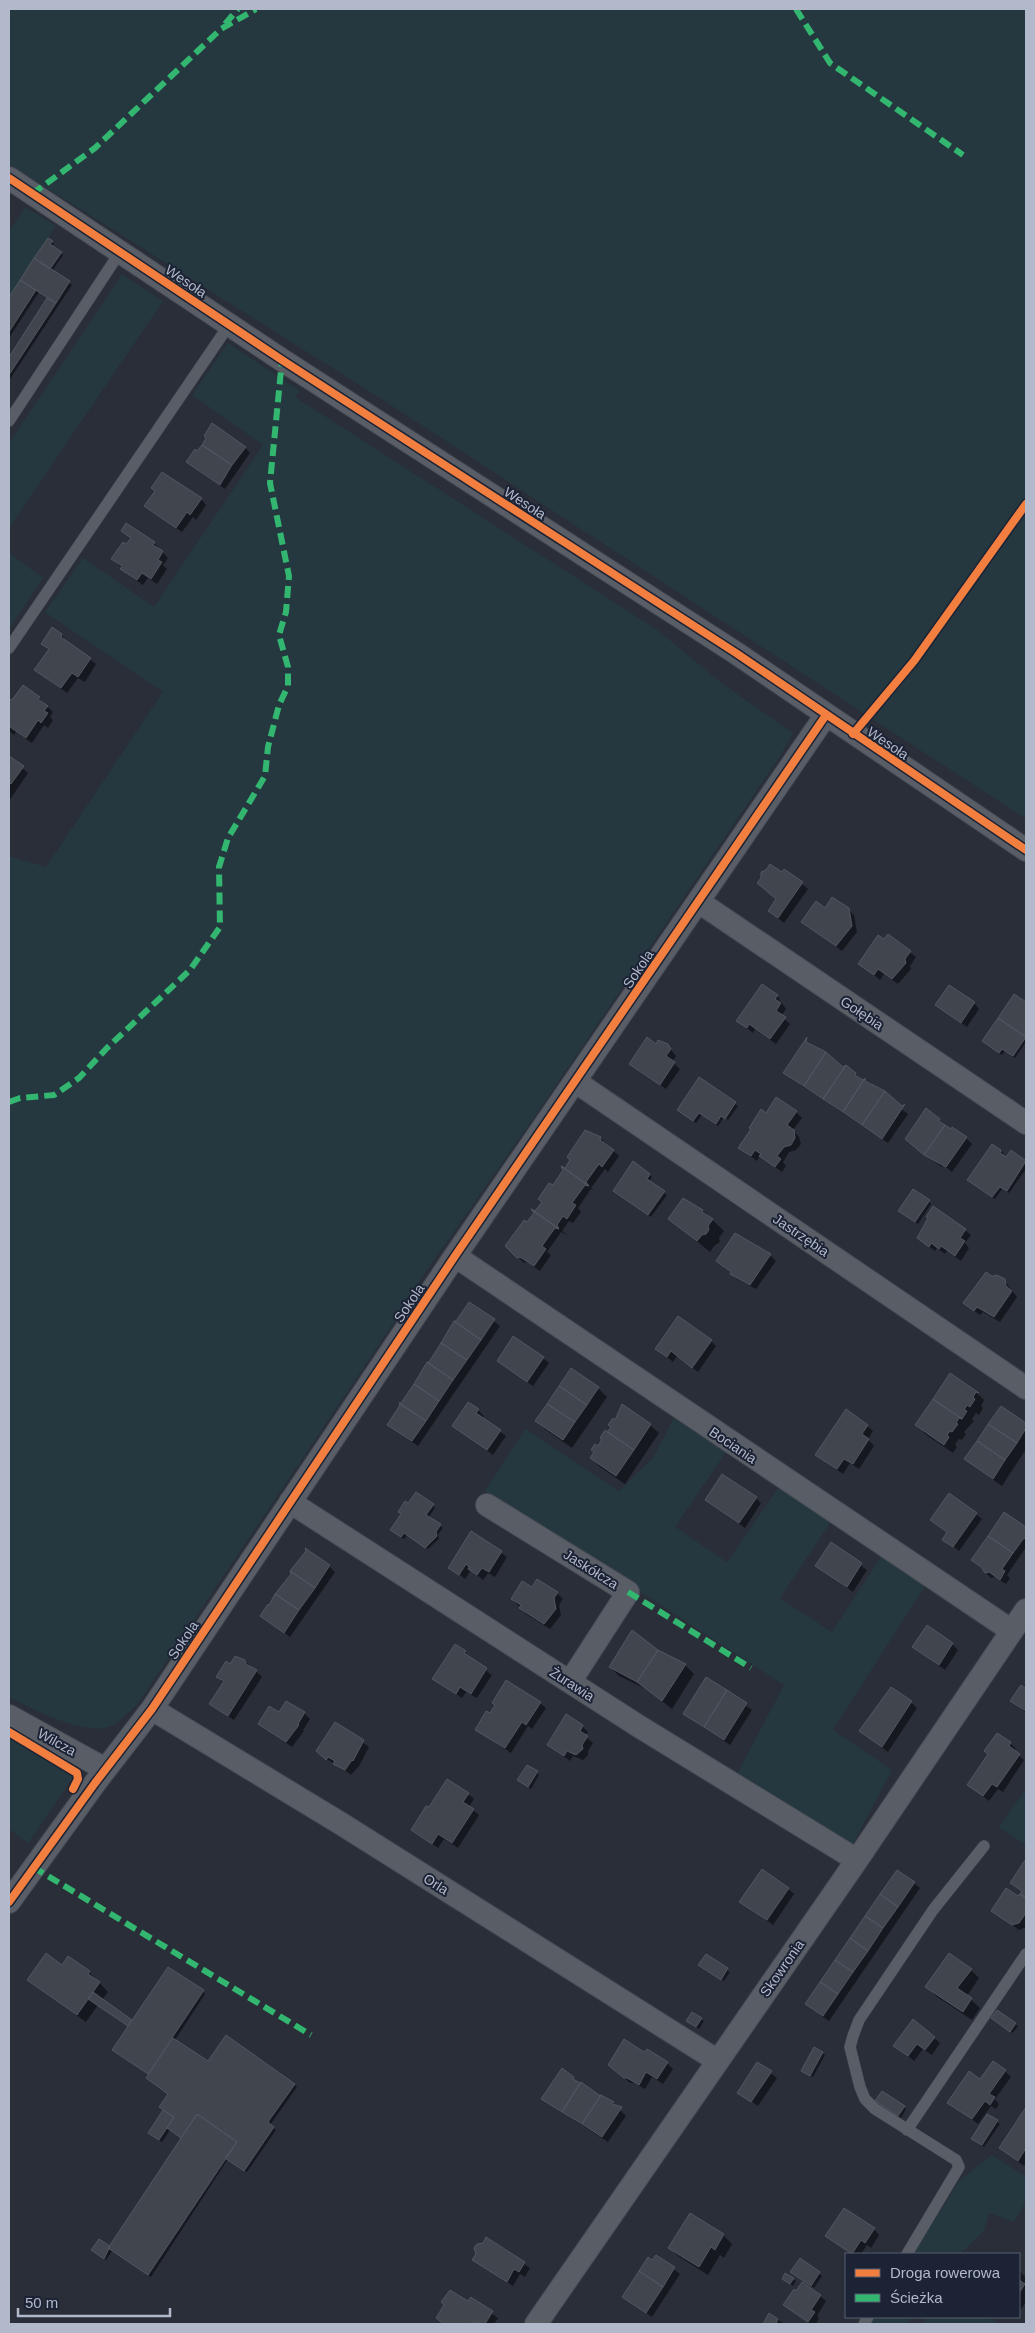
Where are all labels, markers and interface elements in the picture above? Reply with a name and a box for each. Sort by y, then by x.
street label: Wesoła [162,261,210,301]
street label: Wesoła [501,484,549,522]
street label: Wesoła [864,723,912,763]
street label: Sokola [619,947,657,991]
street label: Gołębia [838,993,887,1033]
street label: Jastrzębia [770,1211,832,1260]
street label: Sokola [390,1281,428,1325]
street label: Bociania [706,1423,760,1467]
street label: Jaskółcza [561,1546,621,1592]
street label: Sokola [164,1618,202,1662]
street label: Żurawia [547,1663,598,1704]
street label: Wilcza [35,1725,79,1759]
street label: Orla [421,1870,452,1898]
street label: Skowronia [757,1936,807,1999]
legend [845,2253,1020,2318]
text: Droga rowerowa [890,2264,1001,2281]
scale bar [18,2286,170,2318]
text: Ścieżka [890,2289,943,2306]
text: 50 m [25,2294,58,2311]

